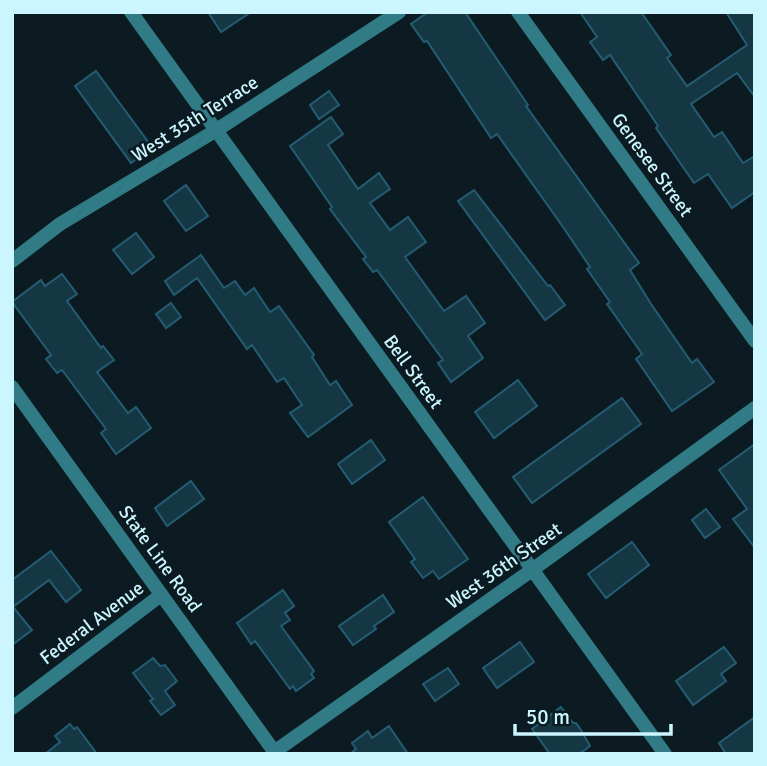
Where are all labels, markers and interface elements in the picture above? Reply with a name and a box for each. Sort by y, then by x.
street label: West 35th Terrace [127,70,263,168]
street label: Genesee Street [606,108,698,222]
street label: Bell Street [378,330,448,414]
street label: State Line Road [113,501,207,617]
street label: West 36th Street [442,517,567,615]
street label: Federal Avenue [35,576,149,670]
scale bar [515,692,671,736]
text: 50 m [526,704,570,730]

